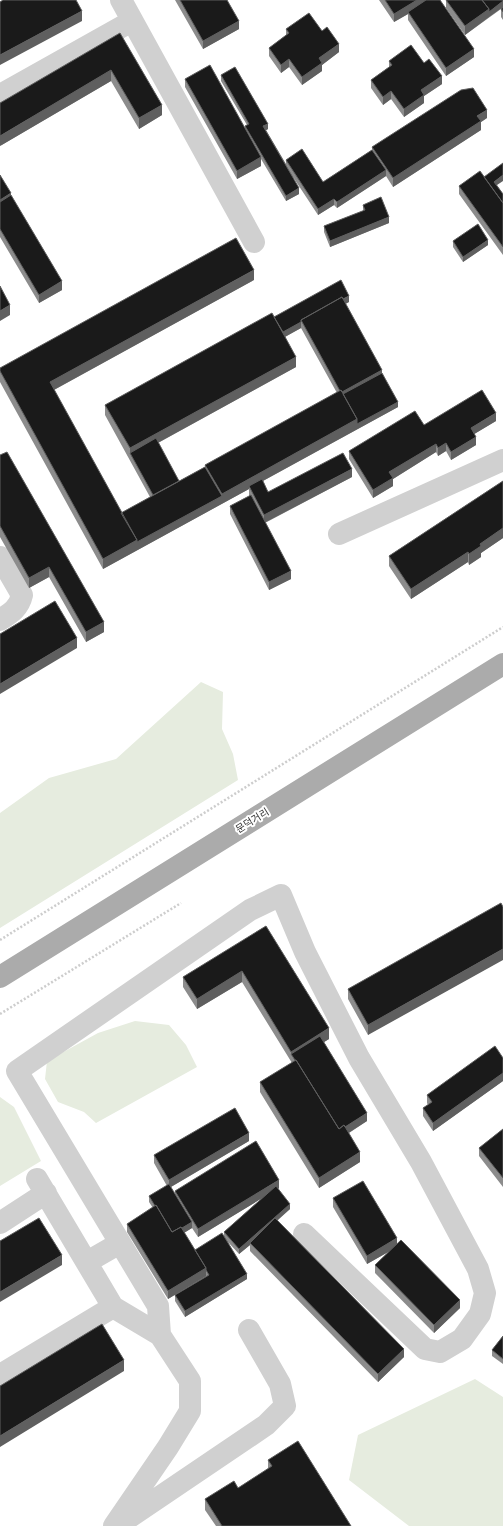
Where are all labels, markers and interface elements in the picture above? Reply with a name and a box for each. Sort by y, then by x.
street label: 문덕거리 [234,806,271,836]

